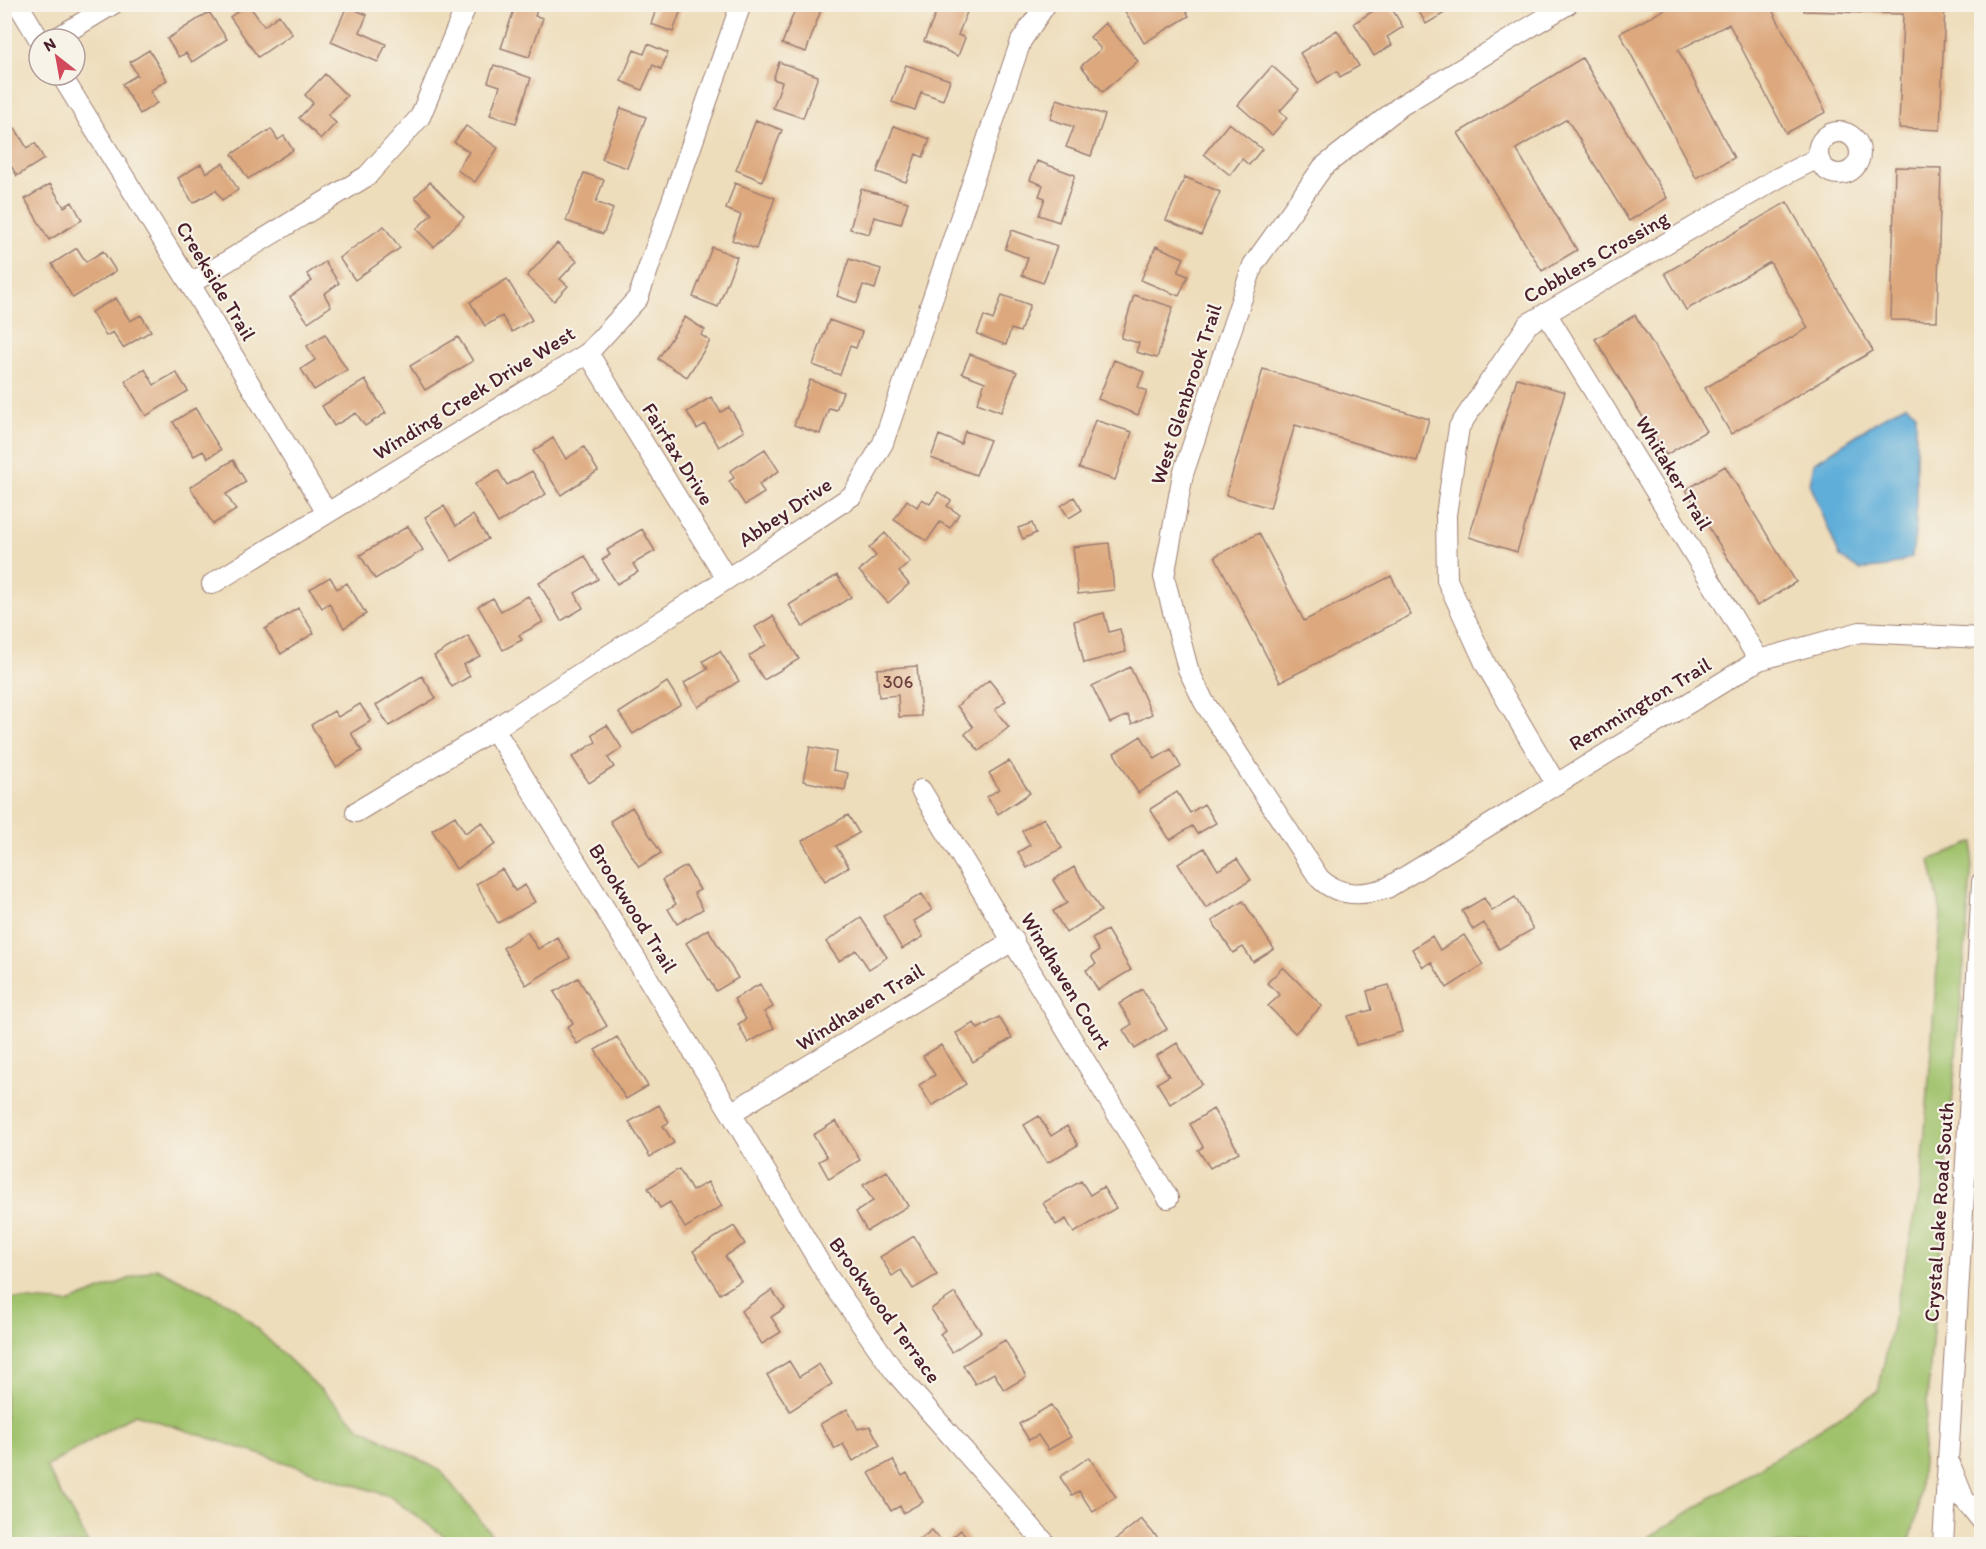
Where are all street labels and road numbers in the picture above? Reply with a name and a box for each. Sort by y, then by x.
street label: Cobblers Crossing [1519,205,1673,308]
street label: Creekside Trail [171,217,262,345]
street label: West Glenbrook Trail [1144,300,1227,488]
street label: Winding Creek Drive West [368,320,579,465]
street label: Fairfax Drive [637,398,720,510]
street label: Whitaker Trail [1631,411,1718,534]
street label: Abbey Drive [733,471,836,552]
street label: Remmington Trail [1564,651,1715,756]
street label: Brookwood Trail [584,839,683,977]
street label: Windhaven Court [1016,908,1117,1054]
street label: Windhaven Trail [791,957,928,1056]
street label: Crystal Lake Road South [1918,1101,1959,1323]
street label: Brookwood Terrace [824,1232,947,1388]

